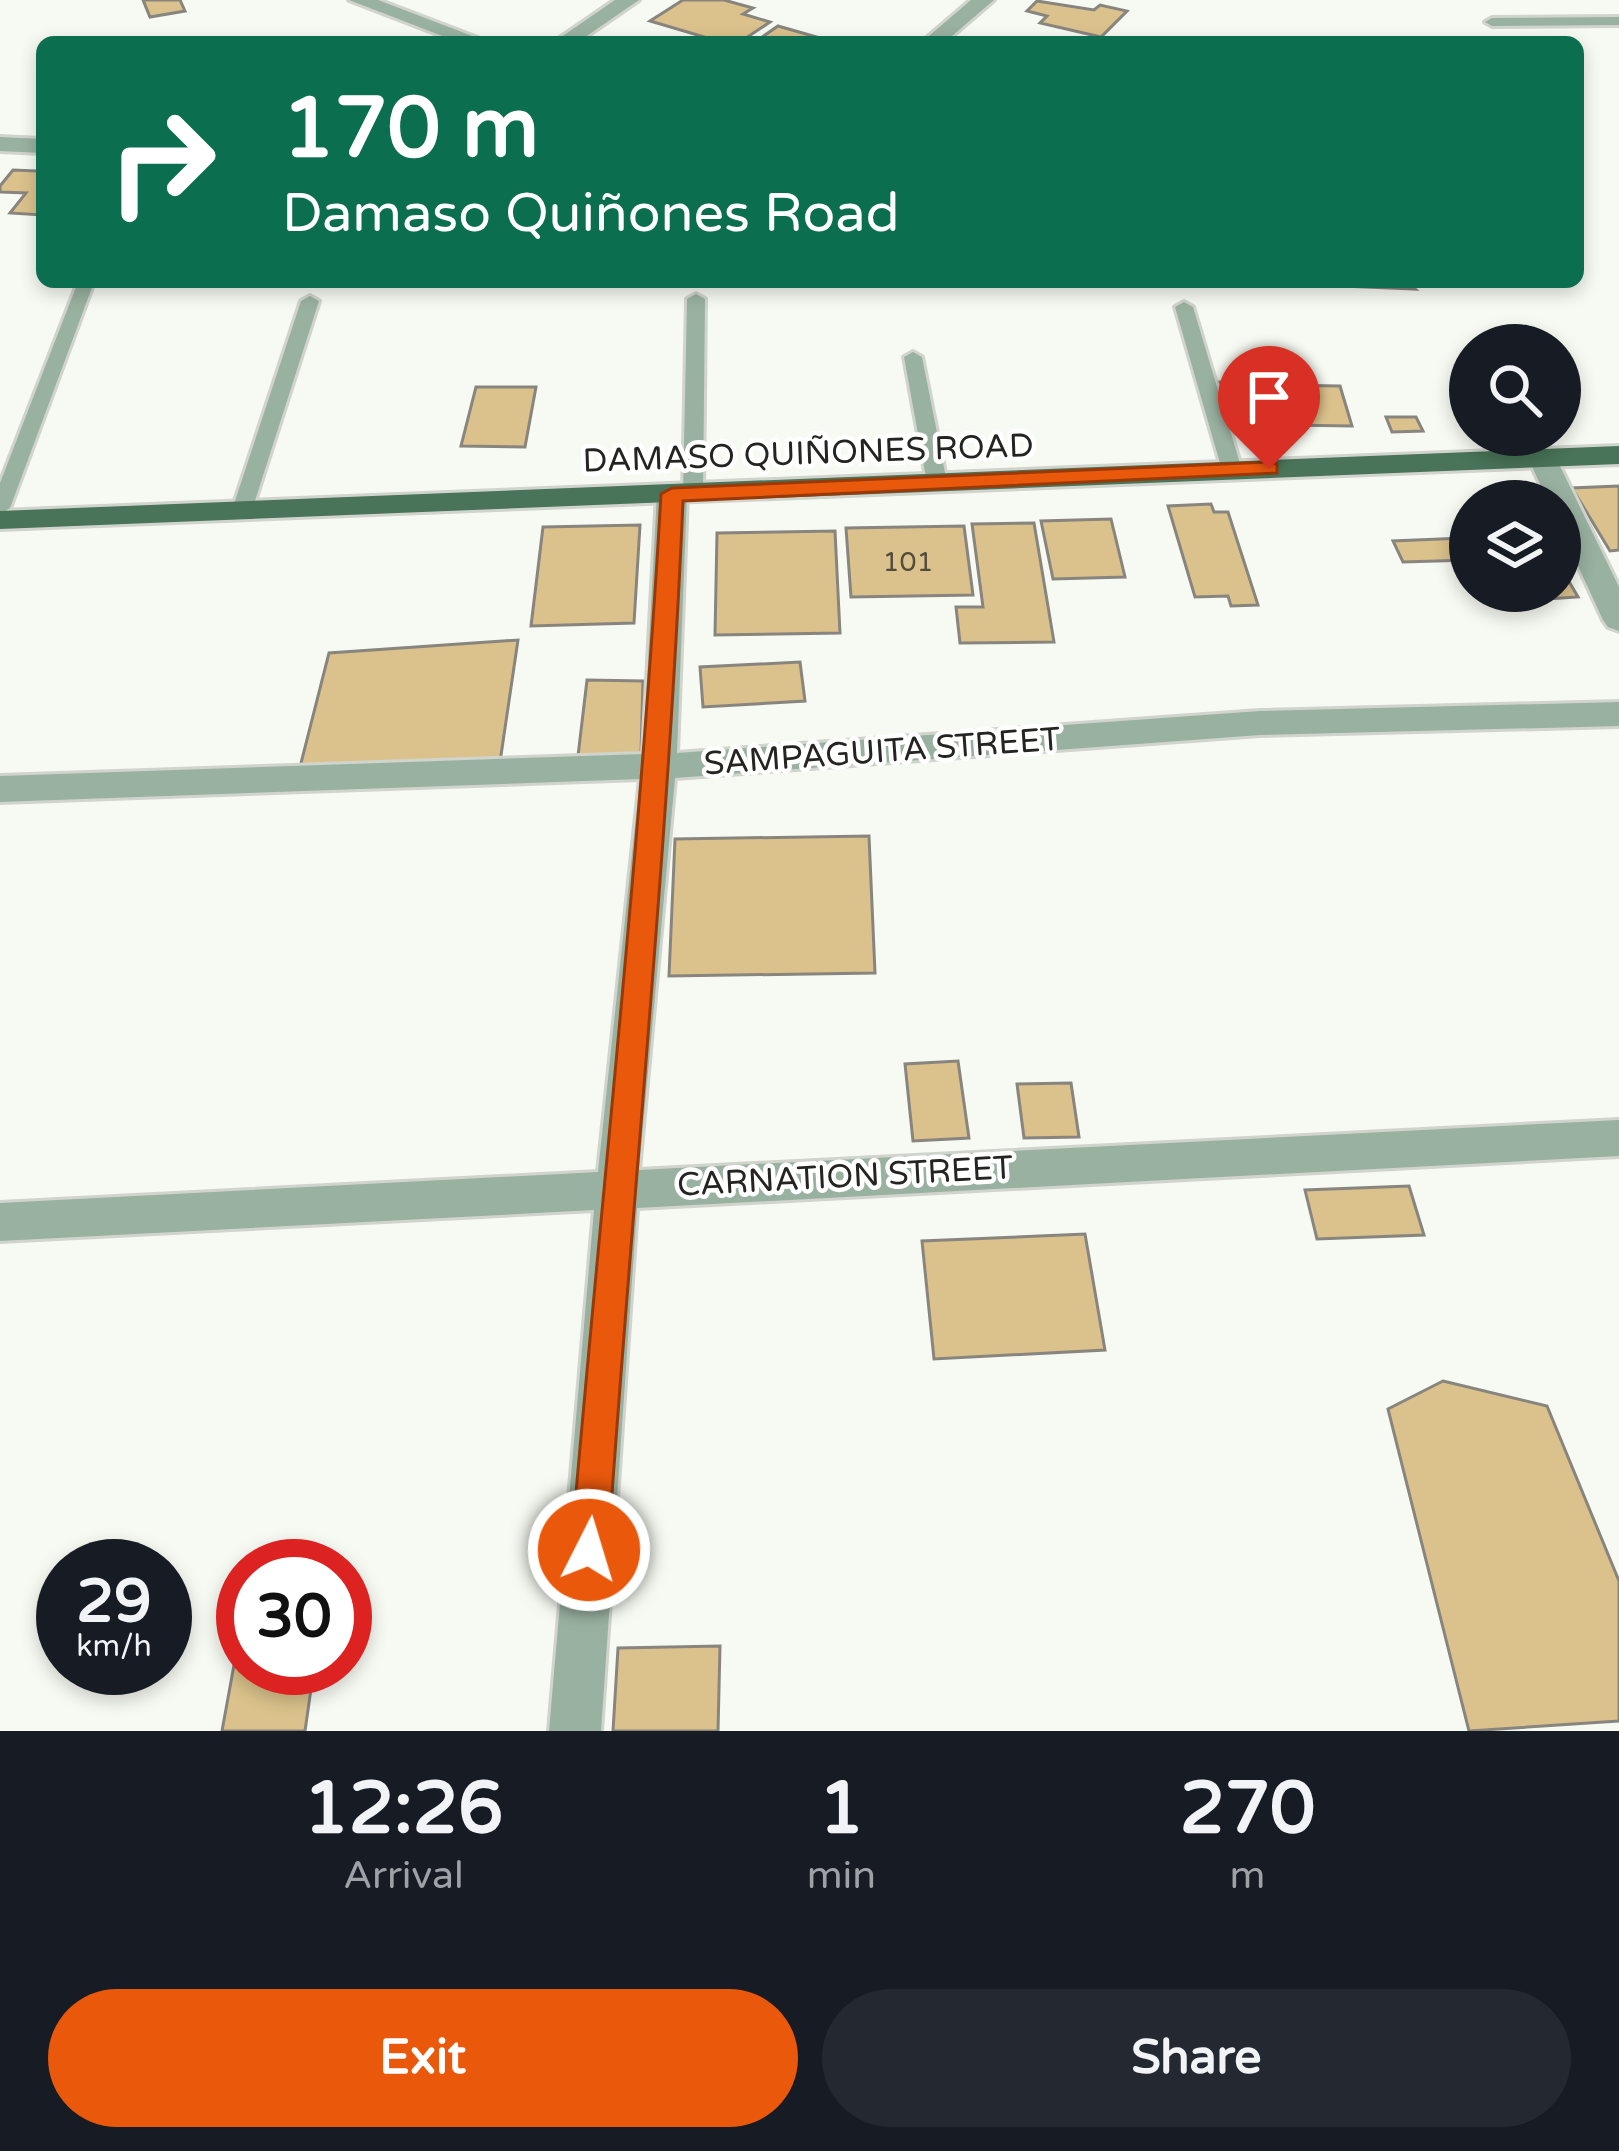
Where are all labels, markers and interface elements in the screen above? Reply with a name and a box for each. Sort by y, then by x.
text: 170 m [282,79,539,180]
icon: right [84,84,240,240]
text: Damaso Quiñones Road [282,181,900,246]
map controls [1449,324,1581,612]
button: search [1449,324,1581,456]
pin [1218,346,1320,469]
icon: arrive [1236,364,1302,430]
street label: DAMASO QUIÑONES ROAD [582,426,1034,481]
button: layers [1449,480,1581,612]
house number: 101 [883,546,933,579]
street label: SAMPAGUITA STREET [703,720,1062,783]
street label: CARNATION STREET [676,1148,1014,1205]
position arrow [526,1487,652,1613]
speed limit sign: 30 [216,1539,372,1695]
text: 29 [76,1566,152,1638]
text: km/h [76,1628,152,1665]
text: 12:26 [304,1766,503,1853]
text: 1 [819,1766,864,1853]
text: 270 [1180,1766,1315,1853]
text: Arrival [343,1852,464,1899]
text: min [807,1852,876,1899]
text: m [1230,1852,1265,1899]
button: Exit [48,1989,798,2127]
button: Share [822,1989,1571,2127]

